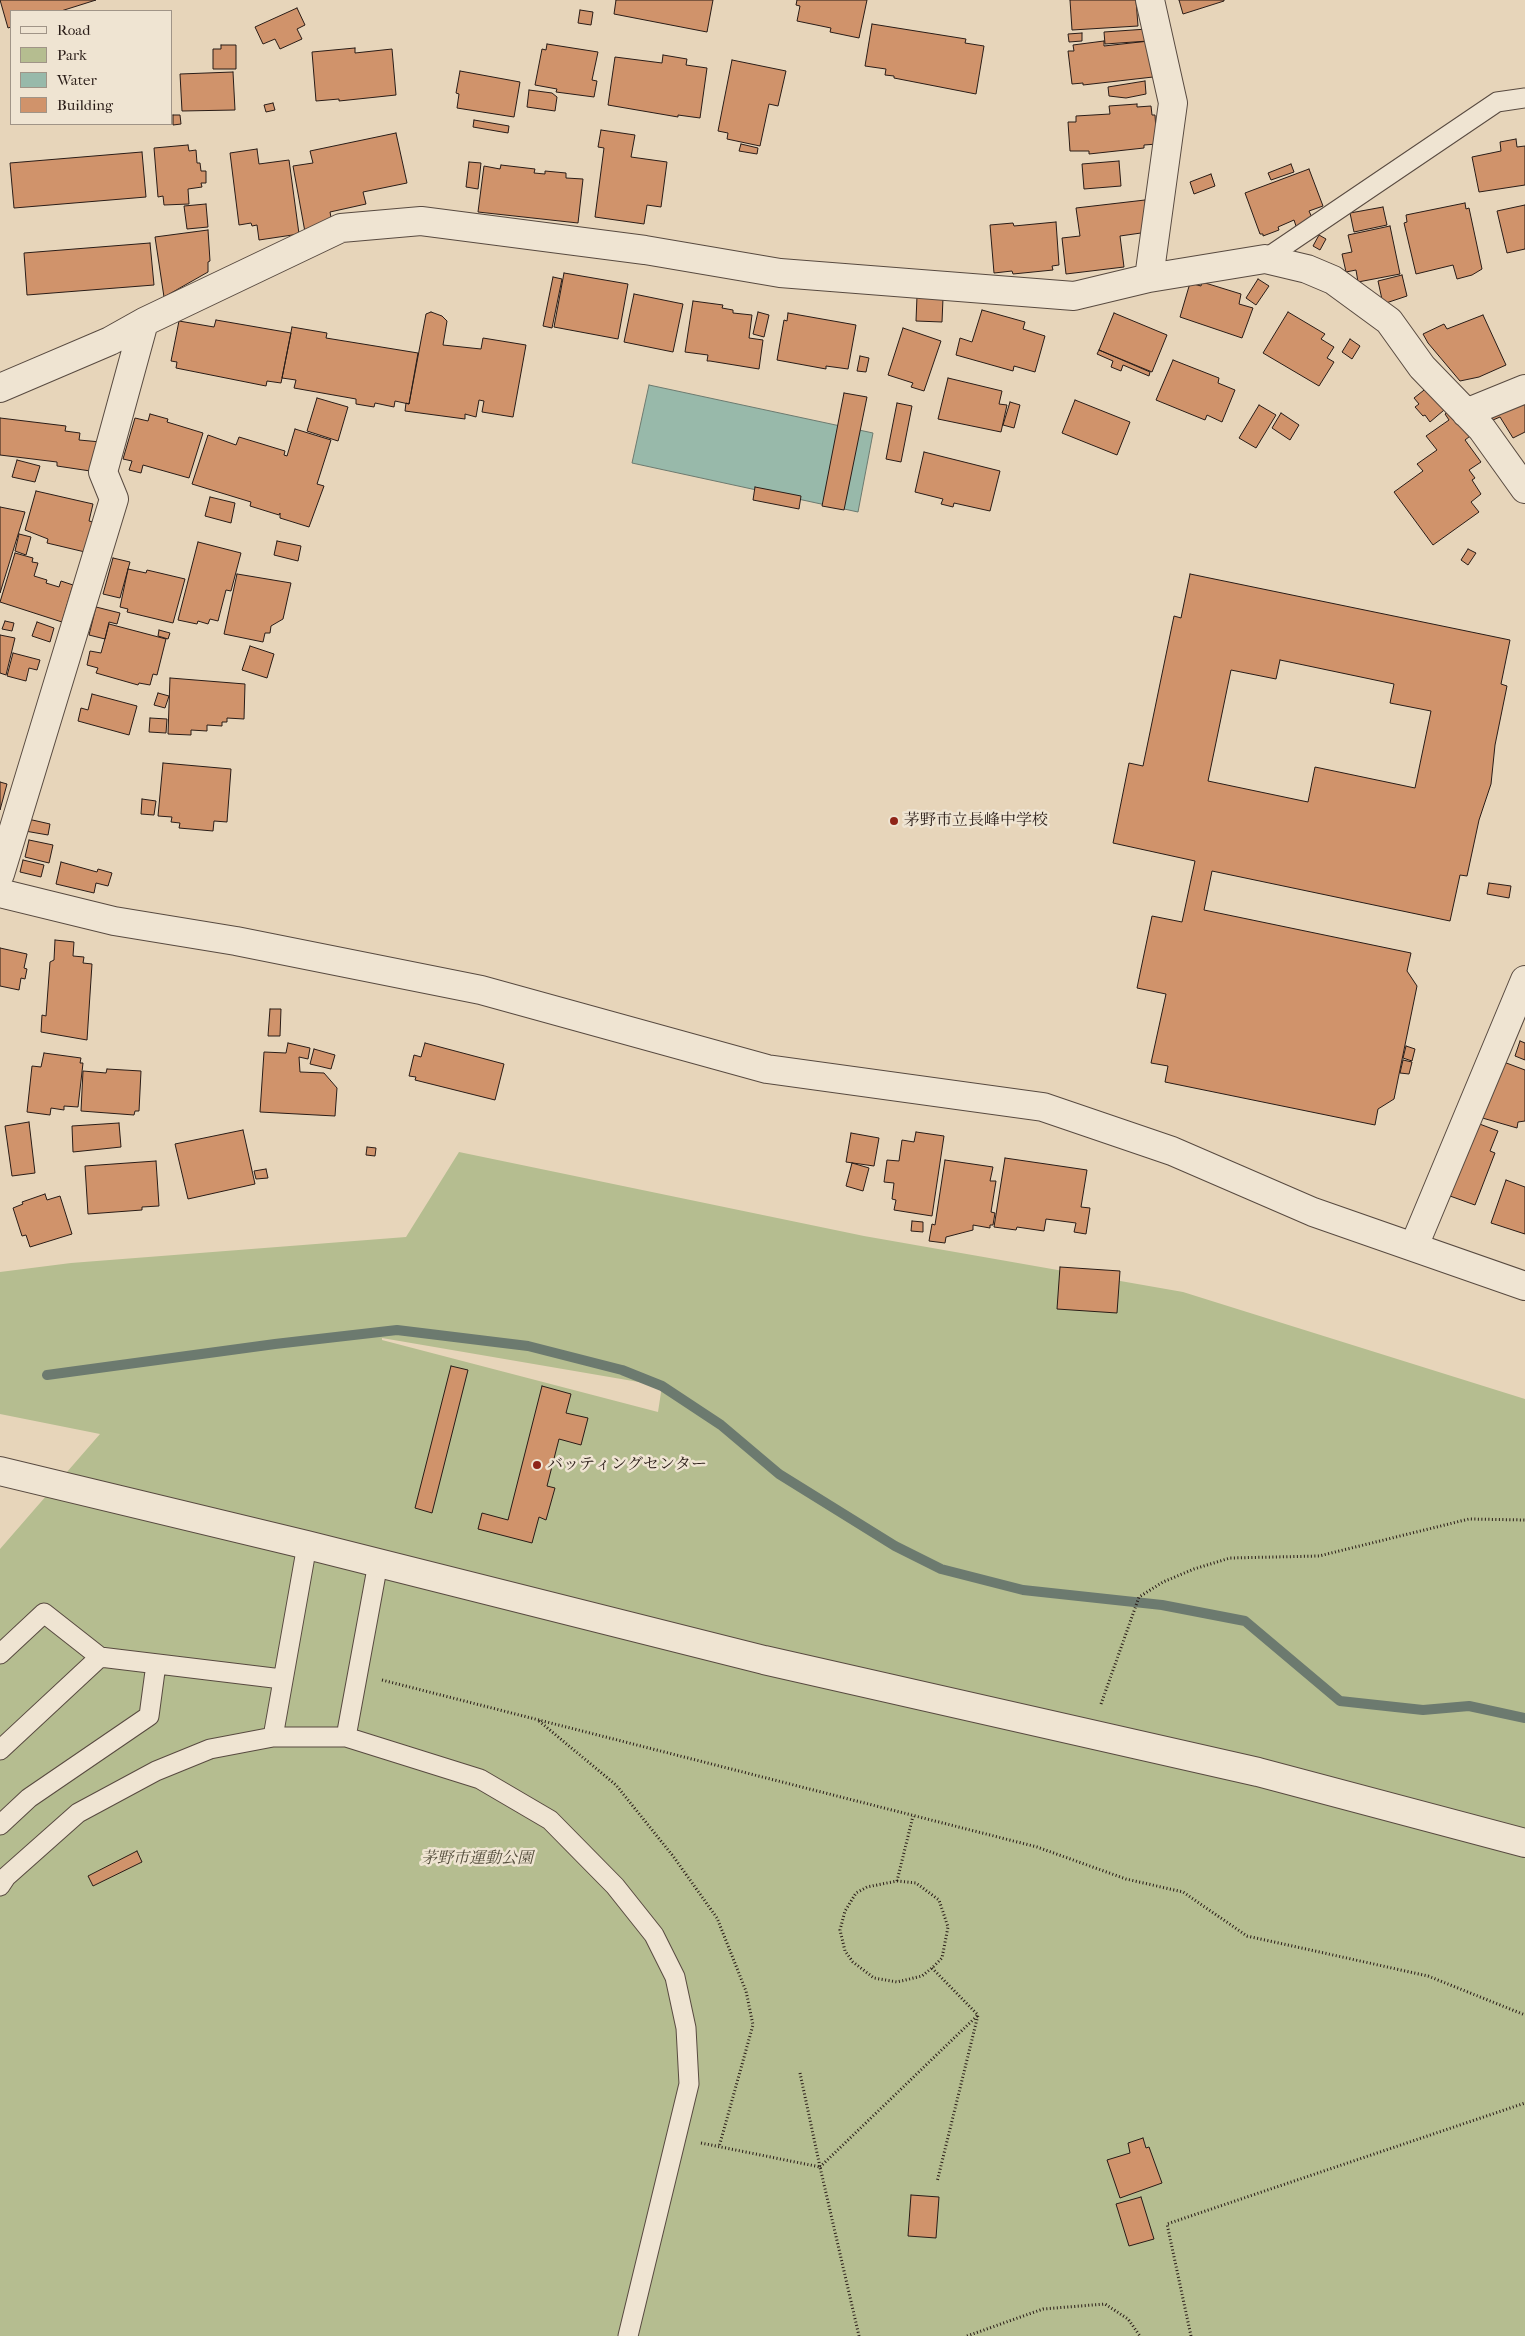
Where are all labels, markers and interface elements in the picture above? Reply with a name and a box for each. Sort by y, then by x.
legend [10,10,172,125]
text: Road [57,21,90,39]
text: Park [57,46,87,64]
text: Water [57,71,97,89]
text: Building [57,96,113,114]
place label: 茅野市立長峰中学校 [904,811,1048,831]
marker: 茅野市立長峰中学校 [888,815,900,827]
place label: バッティングセンター [547,1455,707,1475]
marker: バッティングセンター [531,1459,543,1471]
park label: 茅野市運動公園 [421,1849,533,1869]

